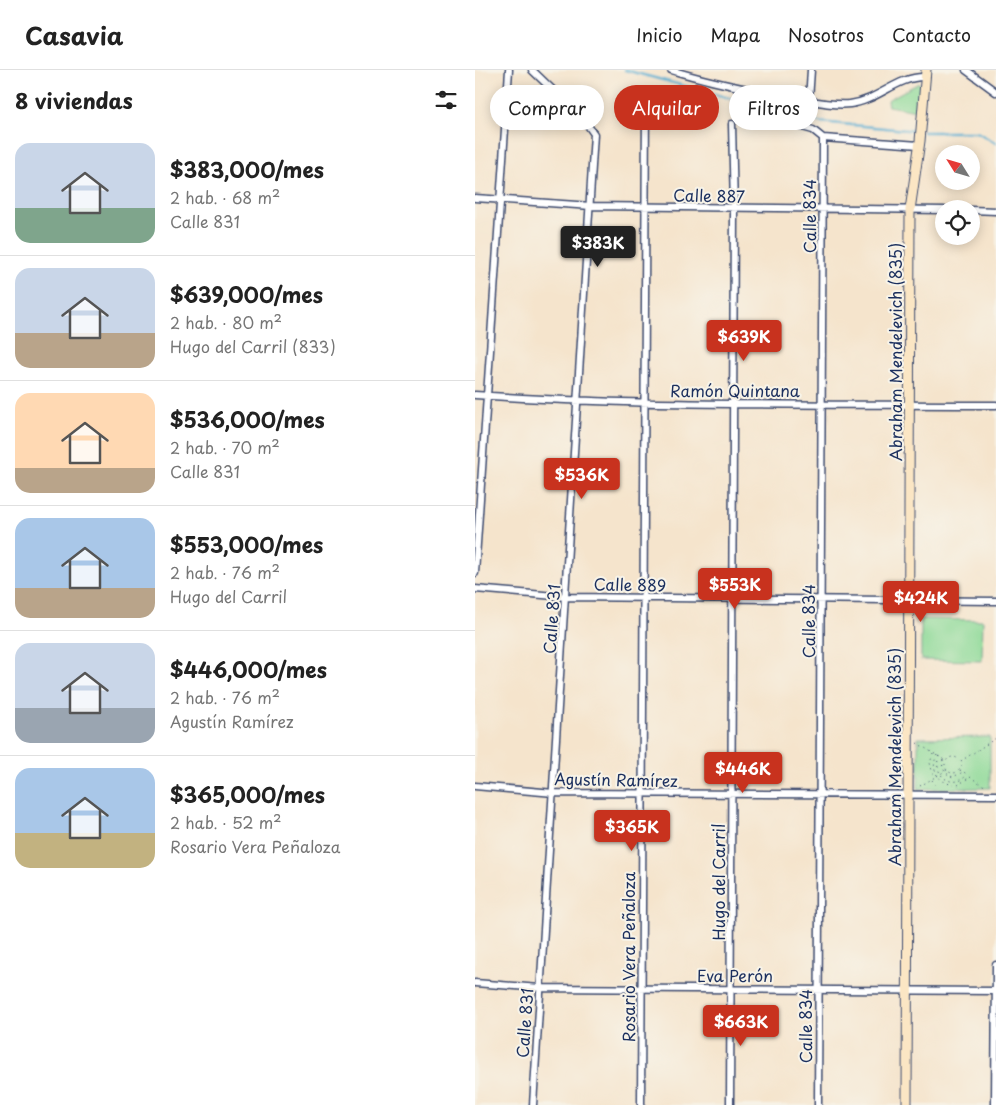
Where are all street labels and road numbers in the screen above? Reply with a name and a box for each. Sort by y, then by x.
street label: Calle 834 [797,179,821,253]
street label: Calle 887 [673,182,745,208]
street label: Abraham Mendelevich (835) [883,243,907,461]
street label: Ramón Quintana [670,378,800,402]
street label: Calle 889 [593,571,667,597]
street label: Calle 831 [537,583,565,655]
street label: Calle 834 [796,584,820,658]
street label: Abraham Mendelevich (835) [882,648,906,866]
street label: Agustín Ramírez [554,766,678,792]
street label: Hugo del Carril [706,823,730,941]
street label: Rosario Vera Peñaloza [616,871,640,1042]
street label: Eva Perón [697,963,773,987]
street label: Calle 831 [510,987,538,1059]
street label: Calle 834 [793,989,817,1063]

